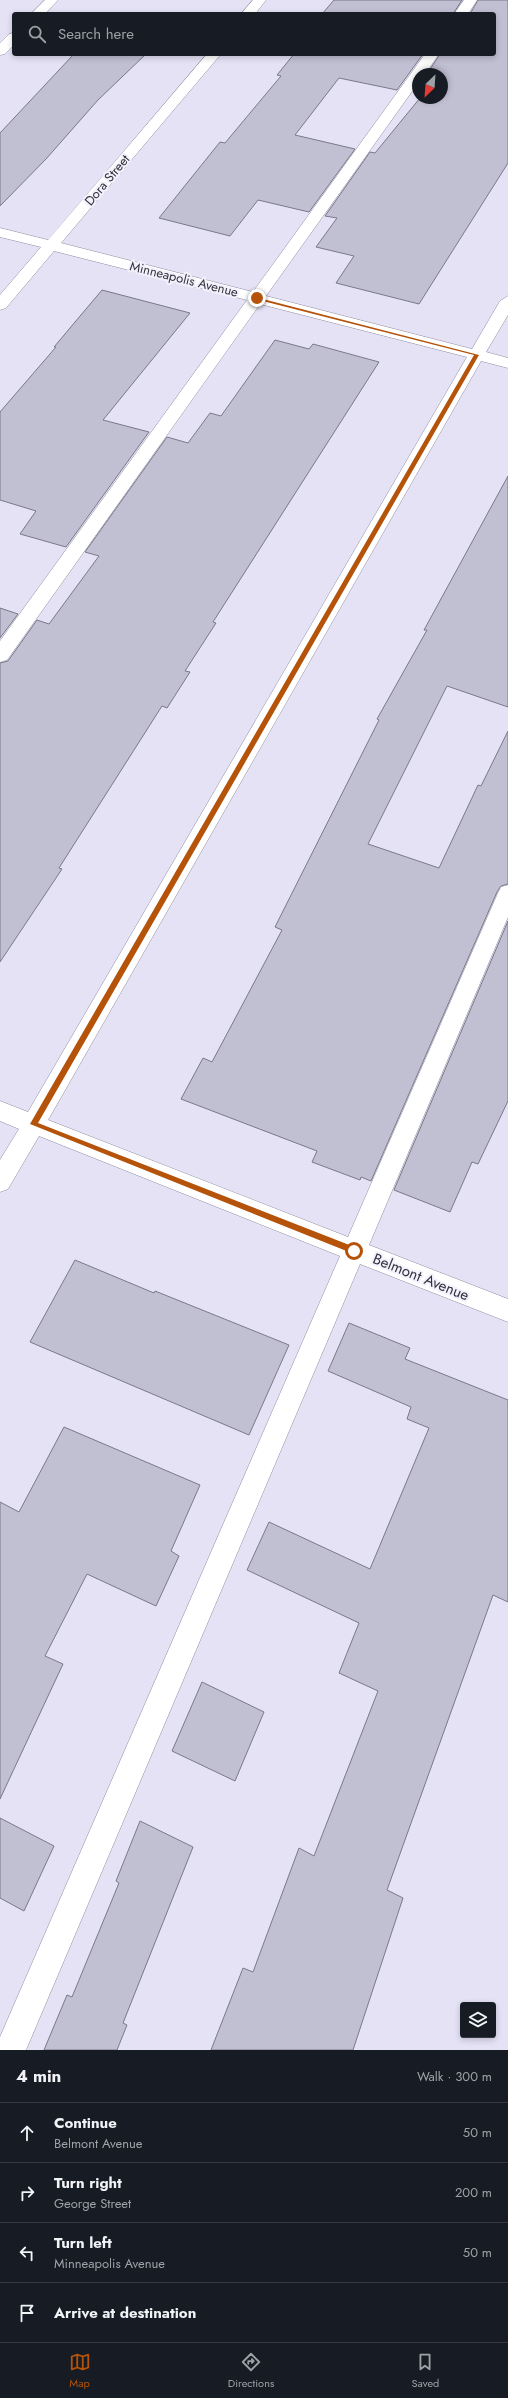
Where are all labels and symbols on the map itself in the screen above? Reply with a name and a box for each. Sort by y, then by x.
north arrow [412,68,448,104]
street label: Dora Street [80,150,135,210]
street label: Minneapolis Avenue [128,256,240,302]
route end [248,289,266,307]
route start [345,1242,363,1260]
street label: Belmont Avenue [370,1248,473,1306]

